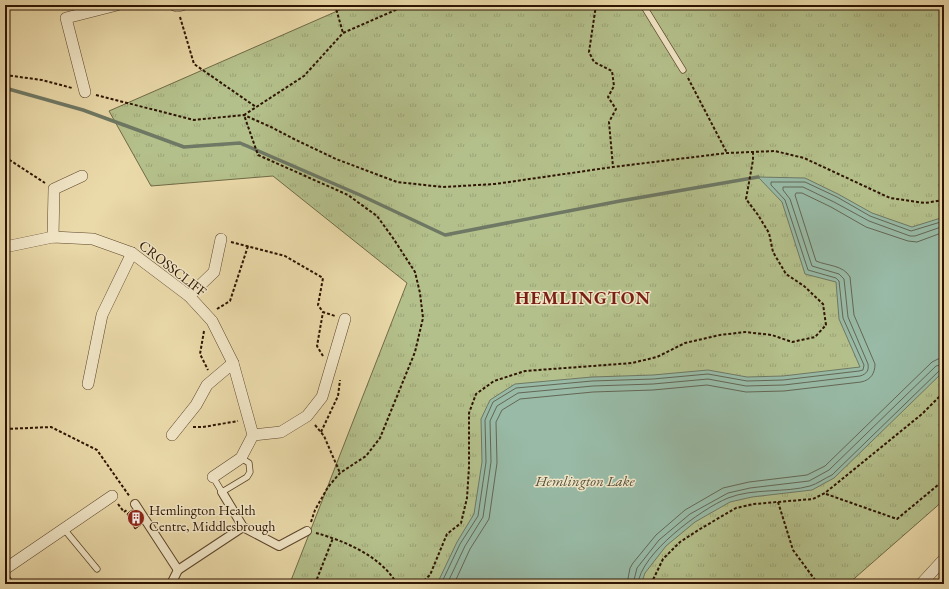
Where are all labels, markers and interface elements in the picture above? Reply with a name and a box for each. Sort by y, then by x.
street label: CROSSCLIFF [136,236,210,300]
district label: HEMLINGTON [515,286,651,309]
water label: Hemlington Lake [534,471,636,490]
place label: Hemlington Health Centre, Middlesbrough [149,501,275,535]
building icon: Hemlington Health Centre, Middlesbrough [126,508,146,528]

